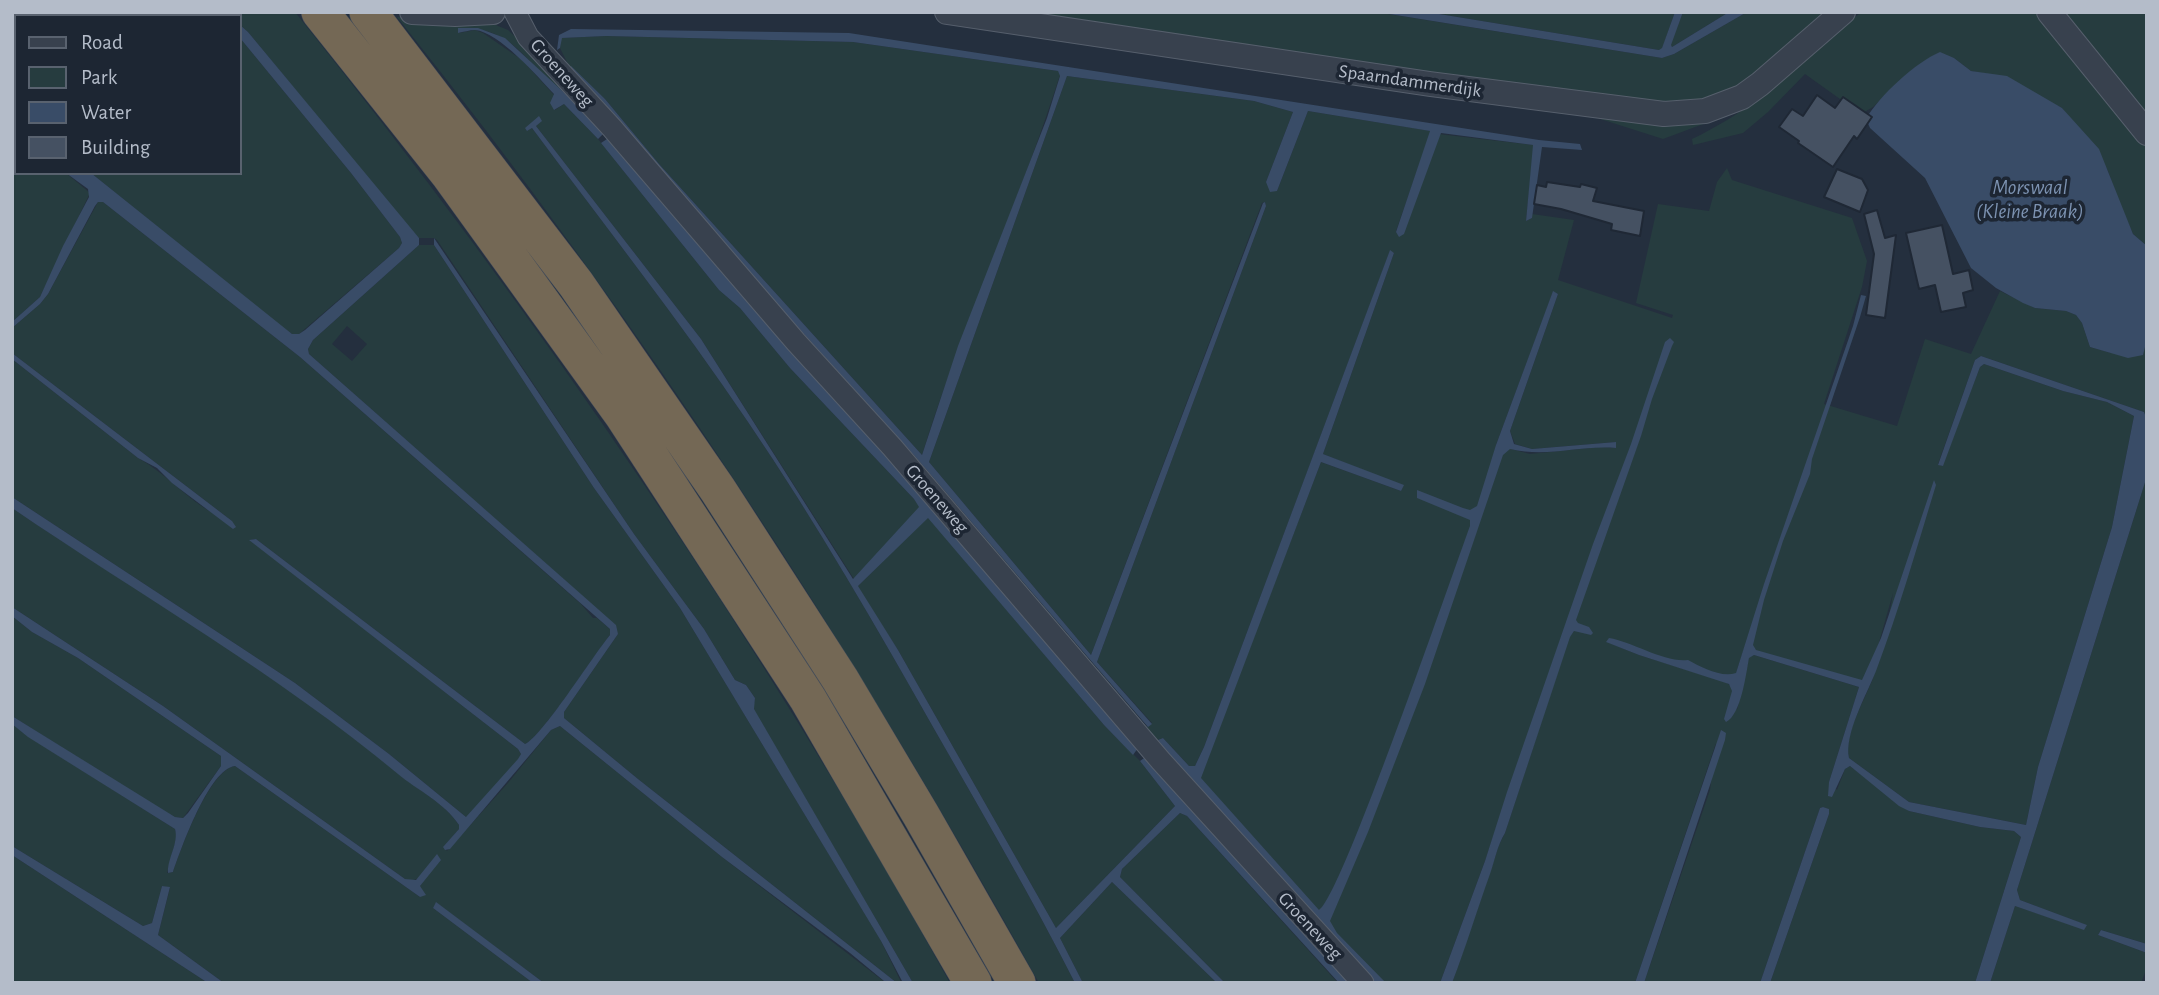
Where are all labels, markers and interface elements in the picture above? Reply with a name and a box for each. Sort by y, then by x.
legend [14,14,242,175]
text: Road [81,32,123,53]
street label: Groeneweg [525,34,599,112]
street label: Spaarndammerdijk [1337,60,1483,102]
text: Park [81,67,117,88]
text: Water [81,102,131,123]
text: Building [81,137,150,158]
water label: Morswaal (Kleine Braak) [1976,175,2084,225]
street label: Groeneweg [901,460,973,538]
street label: Groeneweg [1273,887,1347,965]

